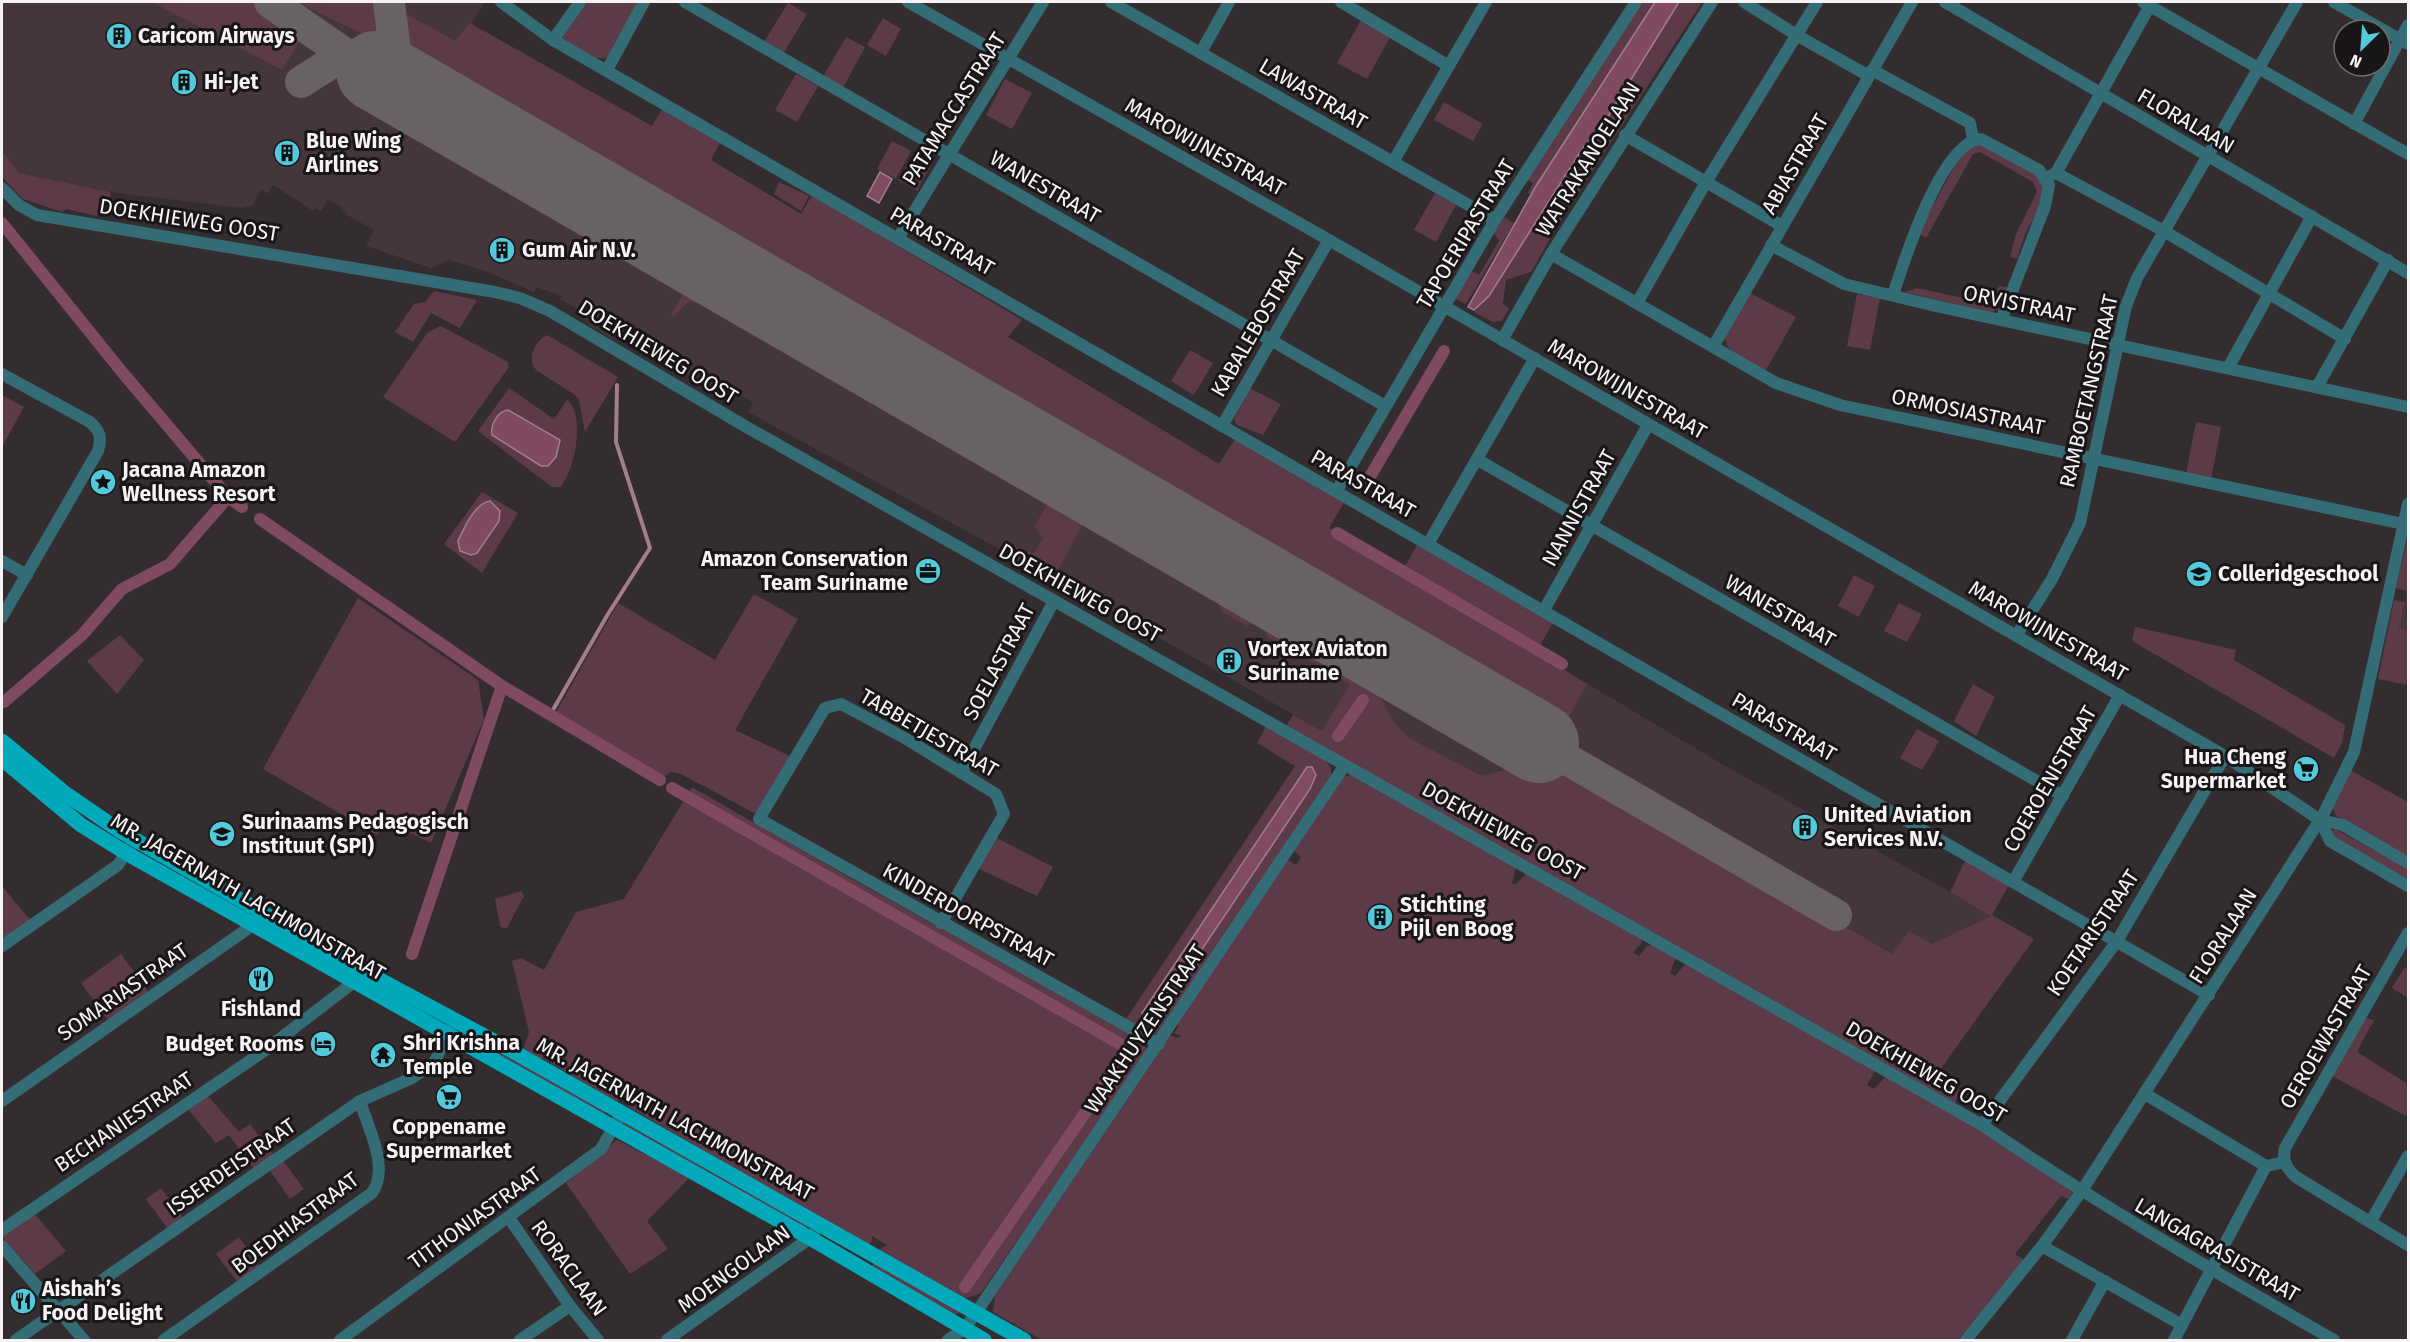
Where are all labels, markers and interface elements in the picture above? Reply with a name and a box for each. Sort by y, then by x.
north arrow [2332,18,2392,78]
building icon: Caricom Airways [104,21,134,51]
place label: Caricom Airways [138,23,295,49]
street label: PATAMACCASTRAAT [896,28,1012,190]
text: N [2347,50,2365,72]
street label: LAWASTRAAT [1254,53,1372,135]
building icon: Hi-Jet [169,67,199,97]
place label: Hi-Jet [204,69,259,95]
street label: WATRAKANOELAAN [1530,77,1646,241]
street label: FLORALAAN [2133,83,2239,159]
street label: MAROWIJNESTRAAT [1120,92,1290,202]
street label: ABIASTRAAT [1756,109,1834,219]
place label: Blue Wing Airlines [305,128,402,178]
building icon: Blue Wing Airlines [272,138,302,168]
street label: WANESTRAAT [985,145,1105,229]
street label: TAPOERIPASTRAAT [1411,154,1521,314]
street label: DOEKHIEWEG OOST [97,193,281,247]
street label: PARASTRAAT [885,201,999,281]
building icon: Gum Air N.V. [487,235,517,265]
place label: Gum Air N.V. [522,237,636,263]
street label: KABALEBOSTRAAT [1205,244,1311,402]
street label: ORVISTRAAT [1961,279,2077,329]
street label: RAMBOETANGSTRAAT [2054,292,2124,490]
street label: DOEKHIEWEG OOST [574,294,743,410]
street label: MAROWIJNESTRAAT [1543,333,1711,445]
street label: ORMOSIASTRAAT [1889,383,2047,441]
street label: PARASTRAAT [1306,444,1420,524]
street label: NANNISTRAAT [1536,445,1622,571]
place label: Jacana Amazon Wellness Resort [121,457,277,507]
place icon: Jacana Amazon Wellness Resort [88,467,118,497]
street label: DOEKHIEWEG OOST [994,538,1166,648]
place label: Amazon Conservation Team Suriname [700,546,908,596]
office icon: Amazon Conservation Team Suriname [913,556,943,586]
school or university icon: Colleridgeschool [2184,559,2214,589]
place label: Colleridgeschool [2218,561,2379,587]
street label: WANESTRAAT [1720,569,1840,653]
street label: MAROWIJNESTRAAT [1964,575,2132,687]
street label: SOELASTRAAT [957,599,1041,725]
place label: Vortex Aviaton Suriname [1247,636,1388,686]
building icon: Vortex Aviaton Suriname [1214,646,1244,676]
street label: TABBETJESTRAAT [855,683,1003,783]
street label: PARASTRAAT [1727,687,1841,767]
street label: COEROENISTRAAT [1998,701,2102,857]
place label: Hua Cheng Supermarket [2161,744,2287,794]
supermarket icon: Hua Cheng Supermarket [2291,754,2321,784]
street label: DOEKHIEWEG OOST [1417,776,1589,886]
place label: United Aviation Services N.V. [1824,802,1972,852]
street label: MR. JAGERNATH LACHMONSTRAAT [106,808,390,987]
place label: Surinaams Pedagogisch Instituut (SPI) [242,809,469,859]
building icon: United Aviation Services N.V. [1790,812,1820,842]
school or university icon: Surinaams Pedagogisch Instituut (SPI) [207,819,237,849]
street label: KINDERDORPSTRAAT [878,857,1058,973]
street label: KOETARISTRAAT [2041,865,2145,1001]
street label: FLORALAAN [2183,883,2263,989]
place label: Stichting Pijl en Boog [1400,892,1514,942]
building icon: Stichting Pijl en Boog [1365,902,1395,932]
street label: SOMARIASTRAAT [53,937,193,1047]
street label: WAAKHUYZENSTRAAT [1079,939,1211,1118]
street label: OEROEWASTRAAT [2274,960,2378,1114]
restaurant icon: Fishland [246,964,276,994]
place label: Fishland [221,996,301,1022]
street label: DOEKHIEWEG OOST [1841,1015,2011,1129]
hotel icon: Budget Rooms [308,1029,338,1059]
place label: Shri Krishna Temple [403,1030,520,1080]
place label: Budget Rooms [166,1031,304,1057]
street label: MR. JAGERNATH LACHMONSTRAAT [532,1032,818,1206]
temple icon: Shri Krishna Temple [368,1040,398,1070]
street label: BECHANIESTRAAT [50,1066,198,1178]
supermarket icon: Coppename Supermarket [434,1082,464,1112]
street label: ISSERDEISTRAAT [161,1113,301,1221]
place label: Coppename Supermarket [386,1114,513,1164]
street label: TITHONIASTRAAT [404,1161,547,1275]
street label: BOEDHIASTRAAT [226,1166,364,1279]
street label: LANGAGRASISTRAAT [2130,1192,2304,1308]
street label: RORACLAAN [526,1215,612,1321]
street label: MOENGOLAAN [673,1219,795,1319]
place label: Aishah’s Food Delight [41,1276,164,1326]
restaurant icon: Aishah’s Food Delight [8,1286,38,1316]

